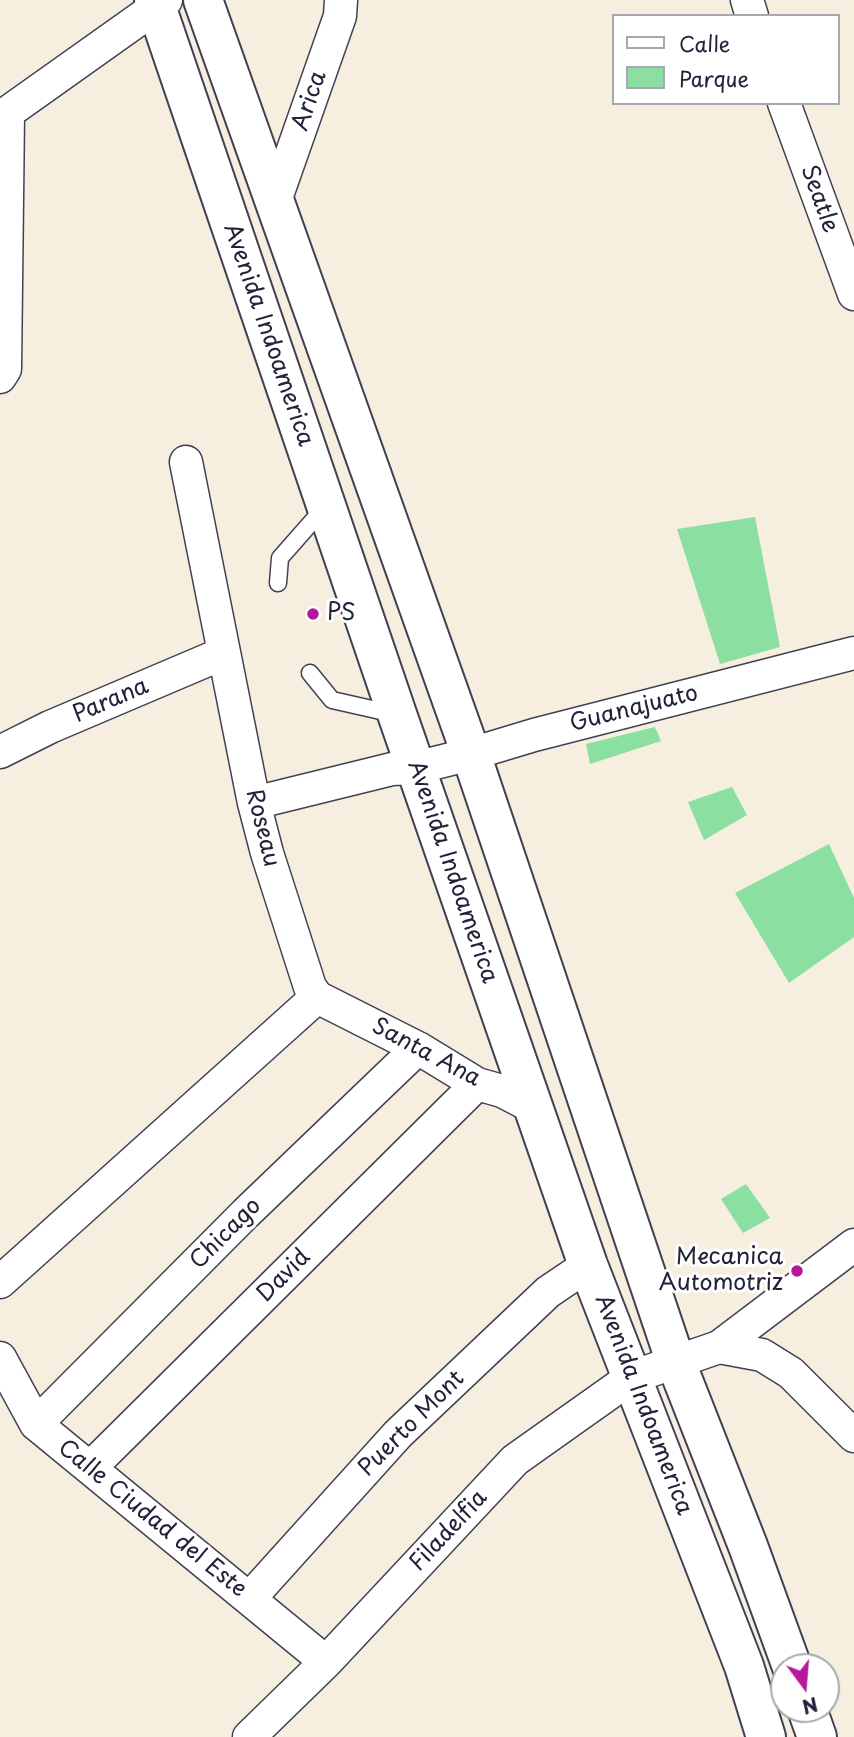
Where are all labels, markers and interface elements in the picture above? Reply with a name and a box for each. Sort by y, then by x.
legend [612,14,840,105]
text: Calle [679,27,730,59]
text: Parque [679,62,749,94]
street label: Arica [287,68,333,134]
street label: Seatle [794,161,844,237]
street label: Avenida Indoamerica [217,220,319,450]
place label: PS [327,600,356,628]
marker: PS [305,606,321,622]
street label: Parana [69,673,153,729]
street label: Guanajuato [567,680,701,738]
street label: Avenida Indoamerica [401,757,503,987]
street label: Roseau [239,786,285,870]
street label: Santa Ana [367,1013,485,1093]
street label: Chicago [185,1193,267,1275]
street label: David [252,1244,316,1308]
place label: Mecanica Automotriz [659,1244,783,1298]
marker: Mecanica Automotriz [789,1263,805,1279]
street label: Avenida Indoamerica [588,1291,698,1519]
street label: Puerto Mont [353,1365,471,1483]
street label: Calle Ciudad del Este [52,1434,252,1604]
street label: Filadelfia [404,1485,494,1577]
north arrow [770,1653,840,1723]
text: N [799,1691,821,1722]

